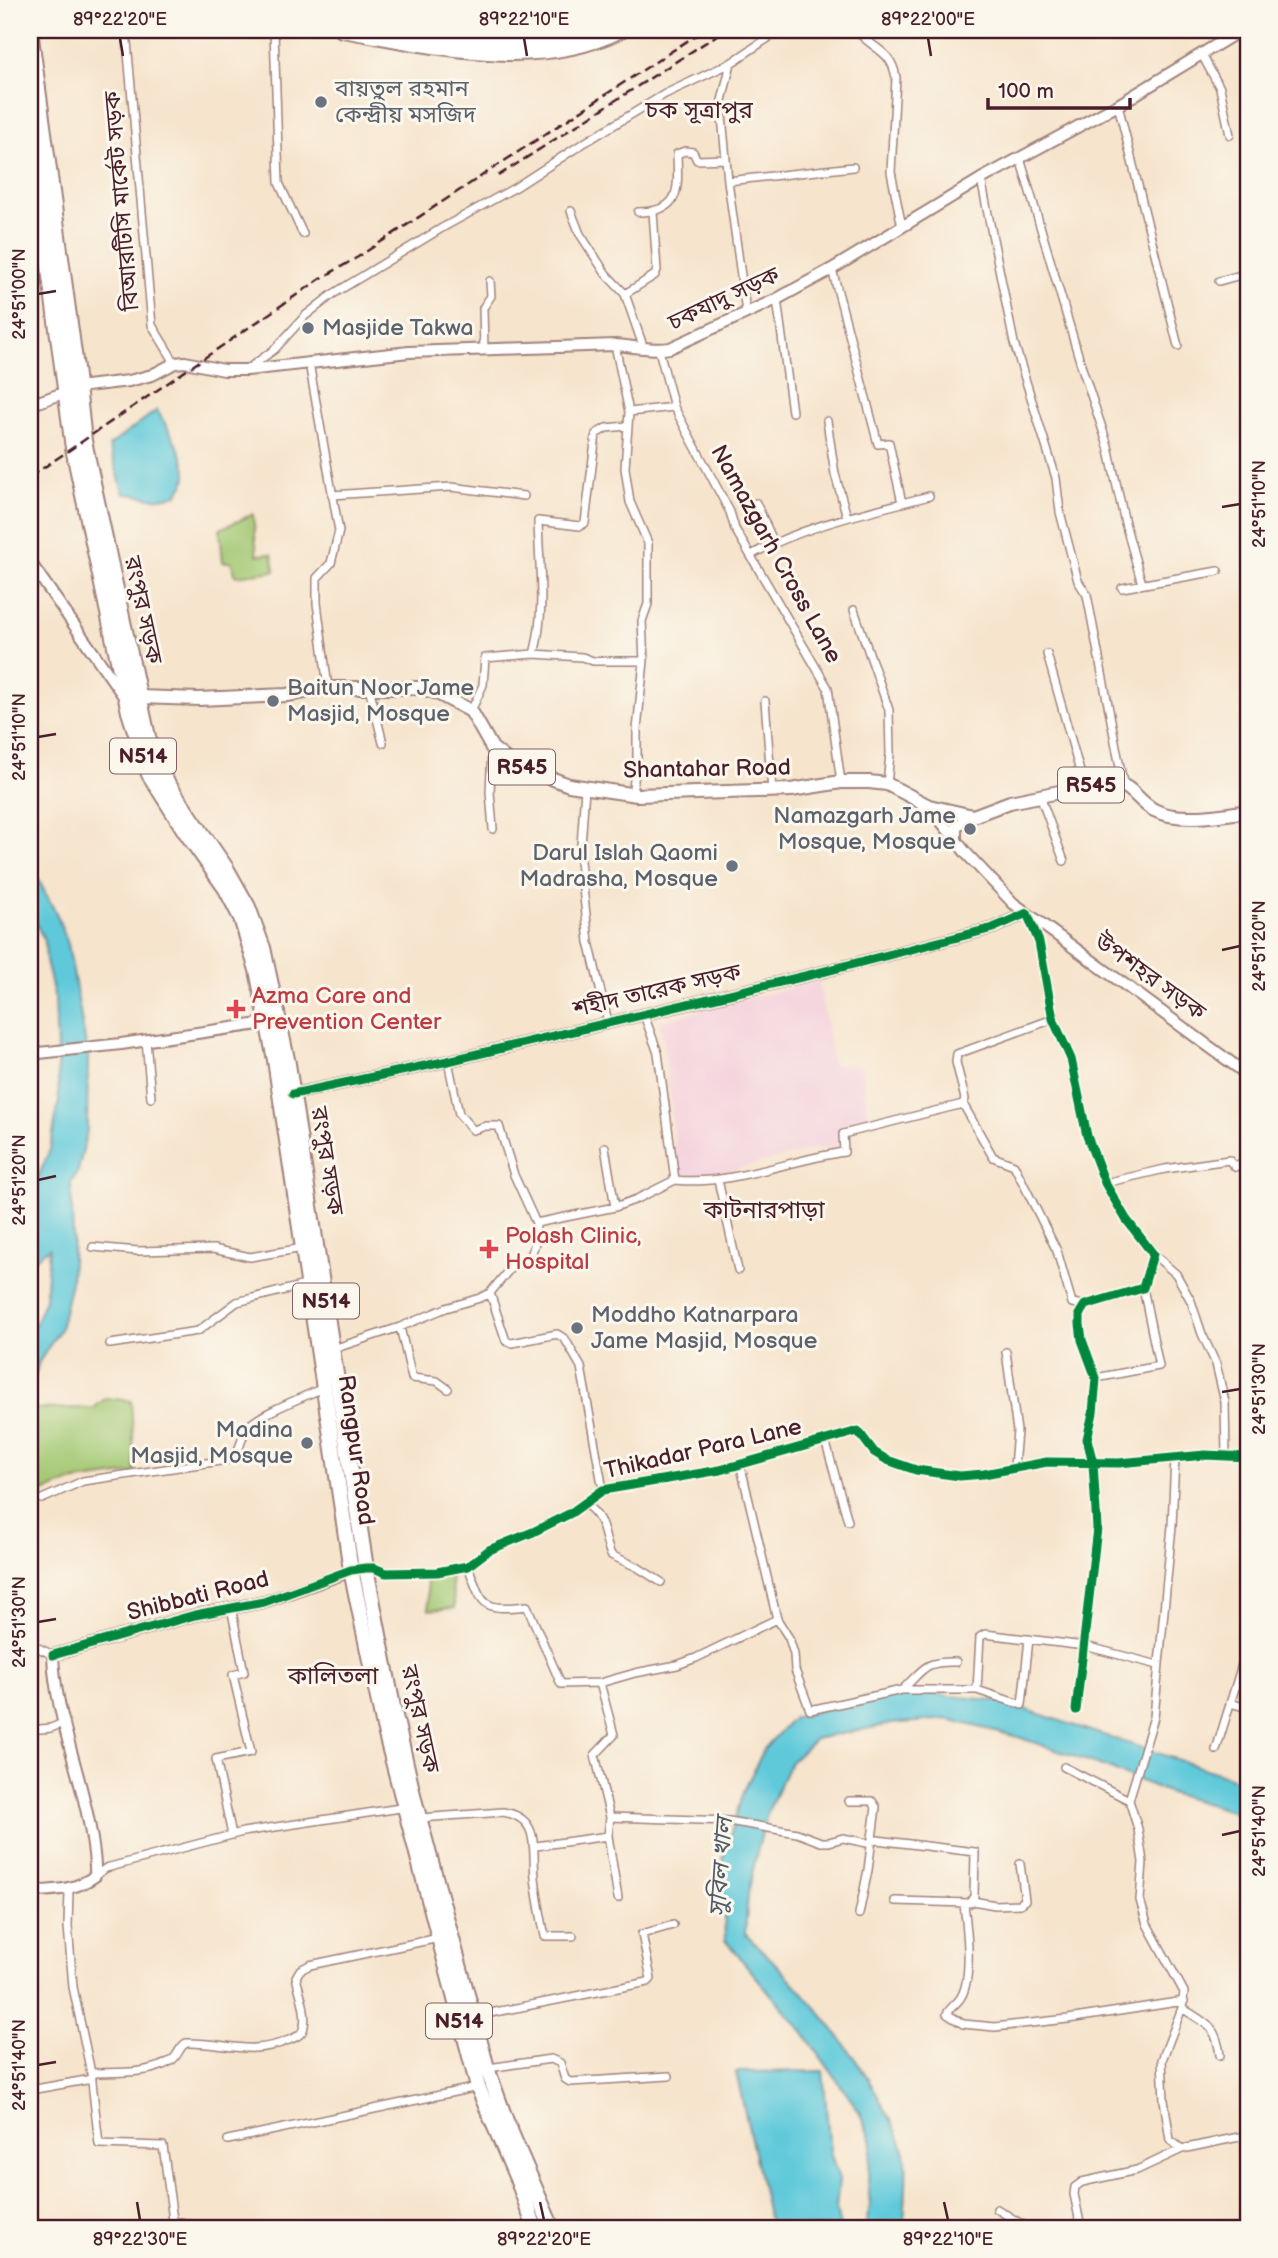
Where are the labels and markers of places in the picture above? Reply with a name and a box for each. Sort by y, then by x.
place label: বায়তুল রহমান কেন্দ্রীয় মসজিদ [334,75,476,129]
marker: বায়তুল রহমান কেন্দ্রীয় মসজিদ [313,94,329,110]
place label: Masjide Takwa [322,314,473,342]
marker: Masjide Takwa [300,320,316,336]
place label: Baitun Noor Jame Masjid, Mosque [287,674,474,728]
marker: Baitun Noor Jame Masjid, Mosque [265,693,281,709]
place label: Namazgarh Jame Mosque, Mosque [773,802,956,856]
marker: Namazgarh Jame Mosque, Mosque [962,821,978,837]
place label: Darul Islah Qaomi Madrasha, Mosque [519,839,718,893]
marker: Darul Islah Qaomi Madrasha, Mosque [724,858,740,874]
place label: Azma Care and Prevention Center [252,982,442,1036]
marker: Azma Care and Prevention Center [226,999,246,1019]
place label: Polash Clinic, Hospital [505,1222,641,1276]
marker: Polash Clinic, Hospital [479,1239,499,1259]
place label: Moddho Katnarpara Jame Masjid, Mosque [591,1301,817,1355]
marker: Moddho Katnarpara Jame Masjid, Mosque [569,1320,585,1336]
place label: Madina Masjid, Mosque [130,1416,293,1470]
marker: Madina Masjid, Mosque [299,1435,315,1451]

